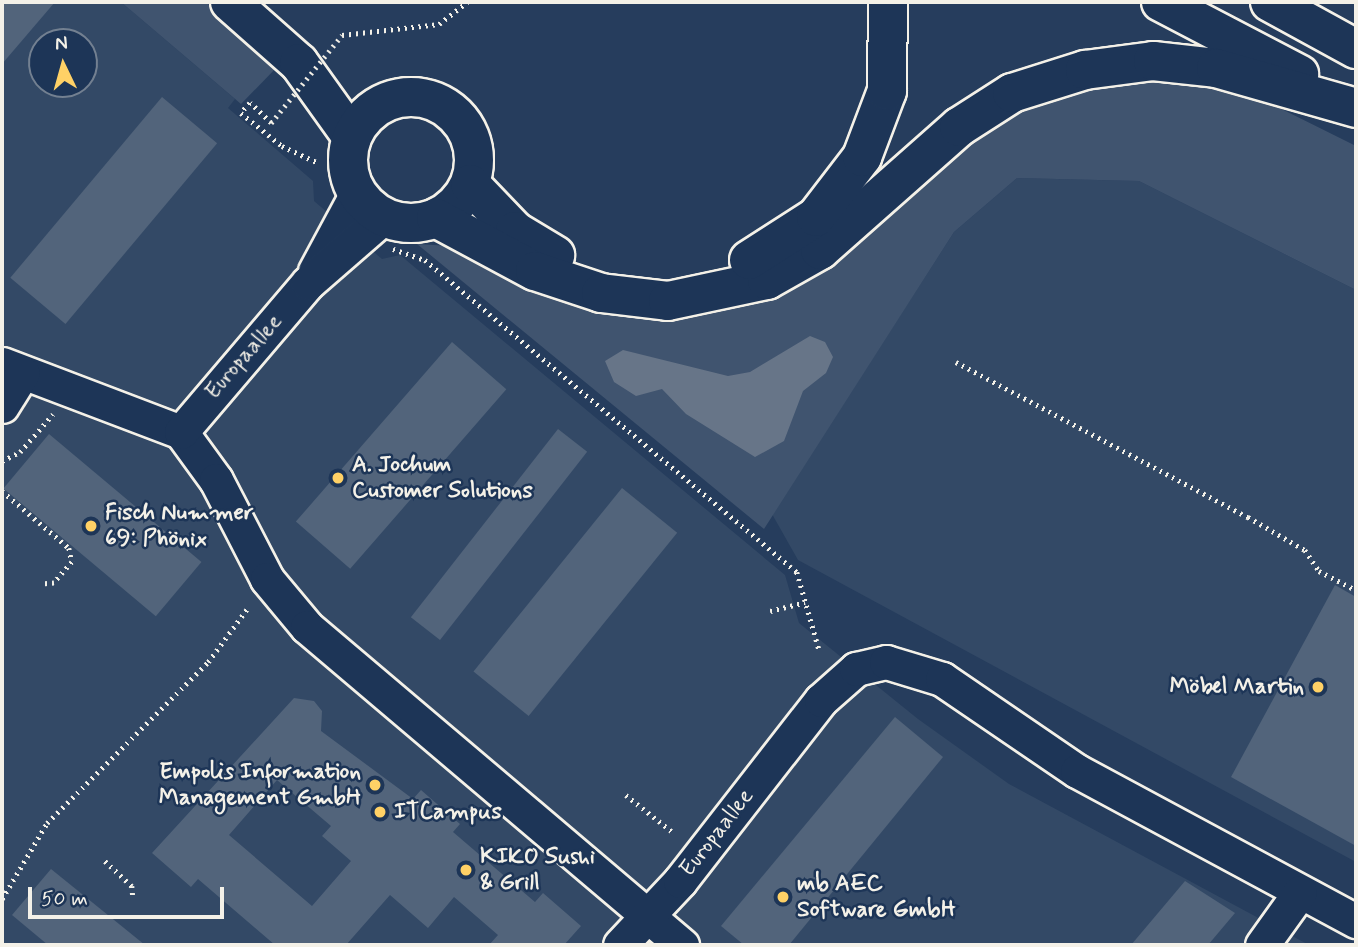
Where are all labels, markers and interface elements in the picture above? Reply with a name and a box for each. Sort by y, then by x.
north arrow [28,28,98,98]
text: N [54,31,69,57]
street label: Europaallee [199,309,289,405]
place label: A. Jochum Customer Solutions [352,451,531,505]
marker: A. Jochum Customer Solutions [330,470,346,486]
place label: Fisch Nummer 69: Phönix [105,499,254,553]
marker: Fisch Nummer 69: Phönix [83,518,99,534]
place label: Möbel Martin [1172,673,1304,701]
marker: Möbel Martin [1310,679,1326,695]
place label: Empolis Information Management GmbH [159,758,361,812]
marker: Empolis Information Management GmbH [367,777,383,793]
street label: Europaallee [674,783,760,883]
place label: ITCampus [394,798,502,826]
marker: ITCampus [372,804,388,820]
place label: KIKO Sushi & Grill [480,843,593,897]
marker: KIKO Sushi & Grill [458,862,474,878]
place label: mb AEC Software GmbH [797,870,957,924]
scale bar [32,874,228,918]
text: 50 m [41,885,88,913]
marker: mb AEC Software GmbH [775,889,791,905]

